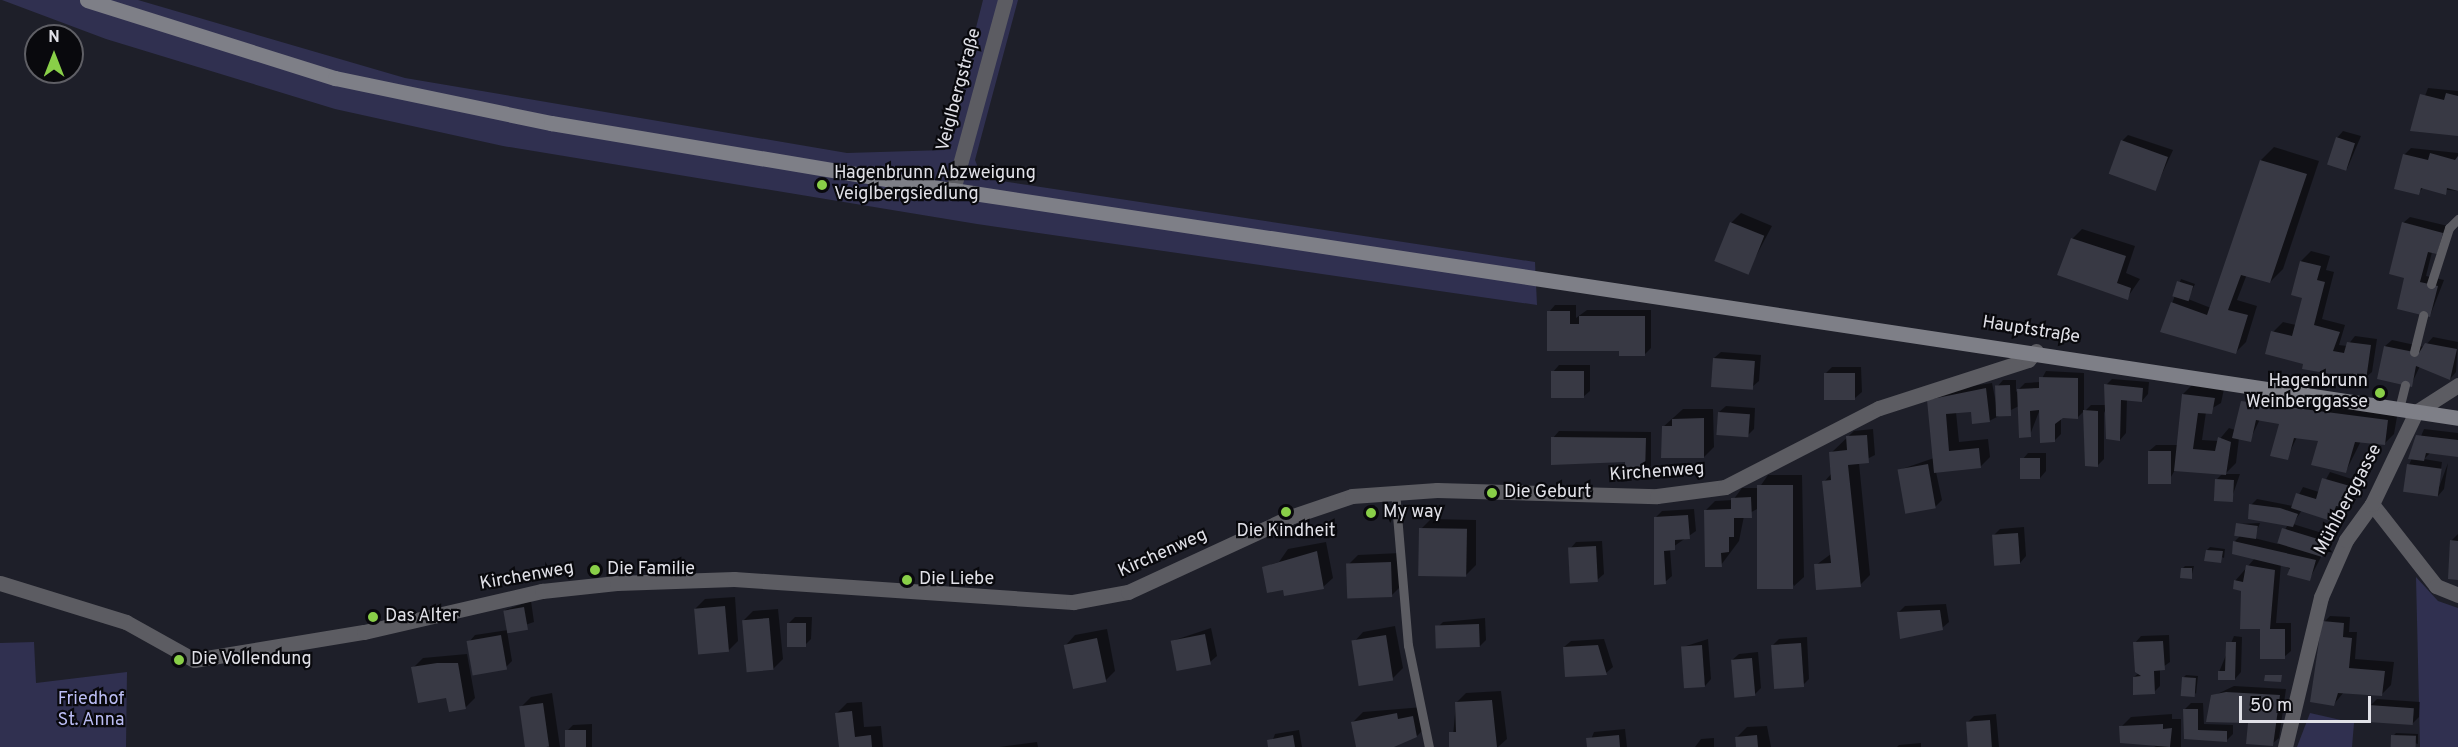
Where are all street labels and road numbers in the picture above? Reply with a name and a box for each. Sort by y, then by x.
street label: Veiglbergstraße [933,26,987,154]
street label: Hauptstraße [1981,313,2081,349]
street label: Mühlberggasse [2311,441,2387,559]
street label: Kirchenweg [1609,459,1705,487]
street label: Kirchenweg [1115,525,1211,583]
street label: Kirchenweg [478,558,576,596]

